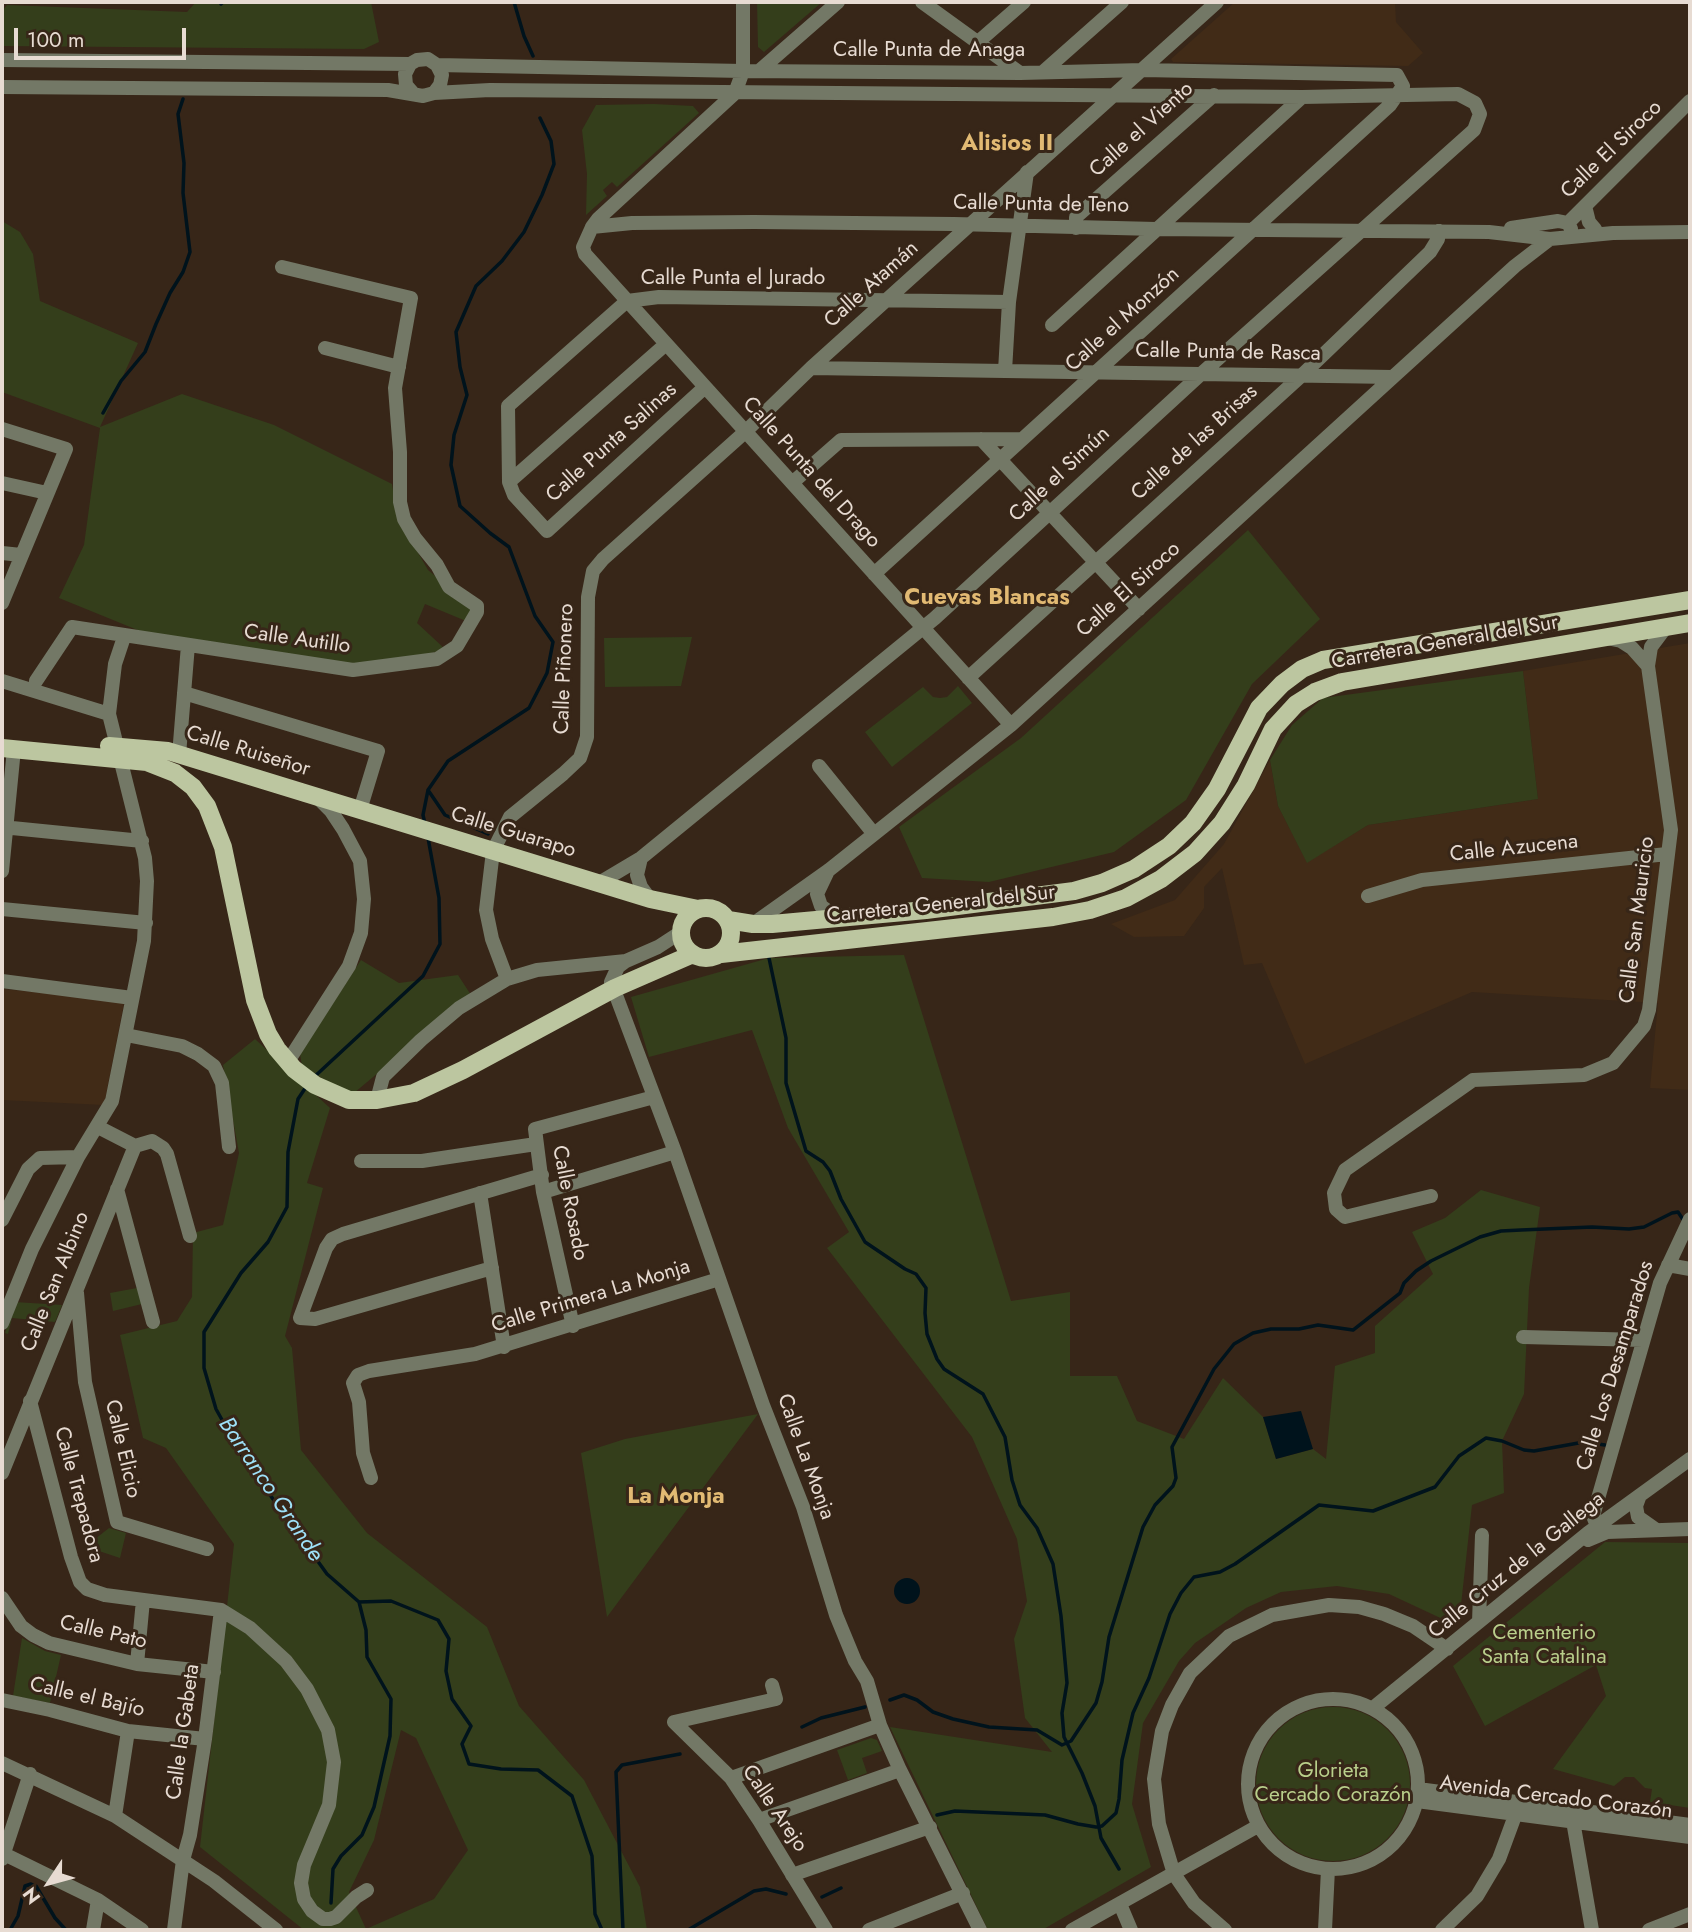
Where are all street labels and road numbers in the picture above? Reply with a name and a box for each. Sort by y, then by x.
street label: Calle Punta de Anaga [833,38,1025,64]
street label: Calle el Viento [1085,77,1199,183]
street label: Calle El Siroco [1556,96,1668,204]
street label: Calle Punta de Teno [953,191,1129,219]
street label: Calle Atamán [820,236,924,334]
street label: Calle el Monzón [1061,262,1185,378]
street label: Calle Punta el Jurado [641,266,825,292]
street label: Calle Punta de Rasca [1135,339,1321,367]
street label: Calle Punta Salinas [541,378,683,508]
street label: Calle de las Brisas [1127,380,1263,506]
street label: Calle Punta del Drago [736,392,886,554]
street label: Calle el Simún [1004,422,1116,528]
street label: Calle El Siroco [1072,537,1186,643]
street label: Calle Piñonero [550,603,580,735]
street label: Carretera General del Sur [1330,611,1560,675]
street label: Calle Autillo [242,620,352,660]
street label: Calle Ruiseñor [183,721,313,783]
street label: Calle Guarapo [447,802,579,864]
street label: Calle Azucena [1449,830,1579,868]
street label: Calle San Mauricio [1615,835,1661,1005]
street label: Carretera General del Sur [825,880,1057,930]
street label: Calle Rosado [546,1143,592,1263]
street label: Calle San Albino [16,1208,96,1356]
street label: Calle Primera La Monja [489,1255,693,1339]
street label: Calle Los Desamparados [1572,1258,1660,1474]
street label: Calle La Monja [771,1391,839,1523]
street label: Calle Elicio [98,1397,146,1501]
street label: Calle Trepadora [48,1424,108,1566]
street label: Calle Cruz de la Gallega [1424,1487,1610,1645]
street label: Calle Pato [57,1611,149,1655]
street label: Calle la Gabeta [162,1663,206,1801]
street label: Calle el Bajío [27,1673,147,1723]
street label: Calle Arejo [736,1761,812,1857]
street label: Avenida Cercado Corazón [1438,1771,1674,1825]

